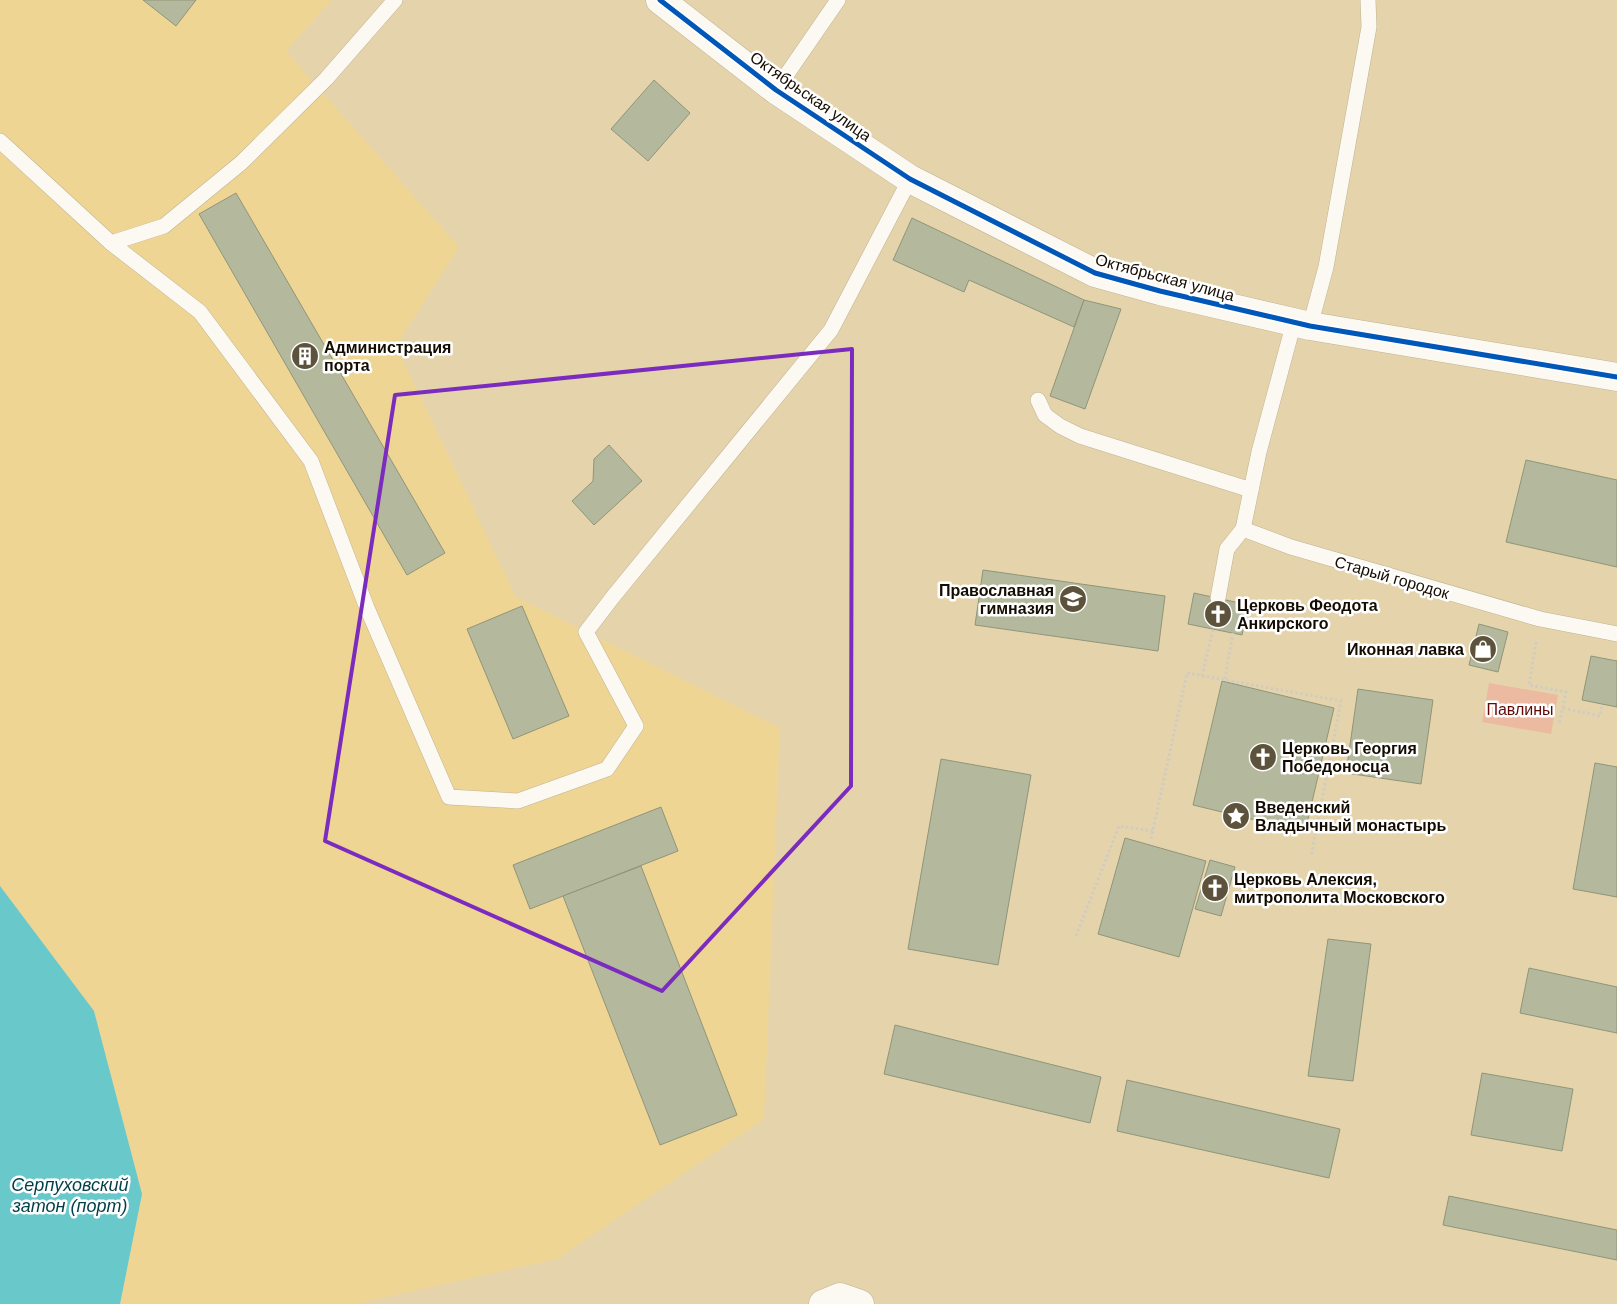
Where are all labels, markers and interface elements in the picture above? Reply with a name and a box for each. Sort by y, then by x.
street label: Октябрьская улица [747,48,874,145]
street label: Октябрьская улица [1093,251,1236,304]
place label: Администрация порта [324,339,451,374]
building icon: Администрация порта [290,341,320,371]
street label: Старый городок [1333,553,1452,602]
place label: Православная гимназия [939,582,1054,617]
school or university icon: Православная гимназия [1058,584,1088,614]
place label: Церковь Феодота Анкирского [1237,597,1378,632]
church icon: Церковь Феодота Анкирского [1203,599,1233,629]
shop icon: Иконная лавка [1468,634,1498,664]
place label: Иконная лавка [1347,641,1464,658]
park label: Павлины [1486,701,1554,718]
place label: Церковь Георгия Победоносца [1282,740,1417,775]
church icon: Церковь Георгия Победоносца [1248,742,1278,772]
place label: Введенский Владычный монастырь [1255,799,1446,834]
place icon: Введенский Владычный монастырь [1221,801,1251,831]
place label: Церковь Алексия, митрополита Московского [1234,871,1445,906]
church icon: Церковь Алексия, митрополита Московского [1200,873,1230,903]
water label: Серпуховский затон (порт) [11,1175,129,1216]

